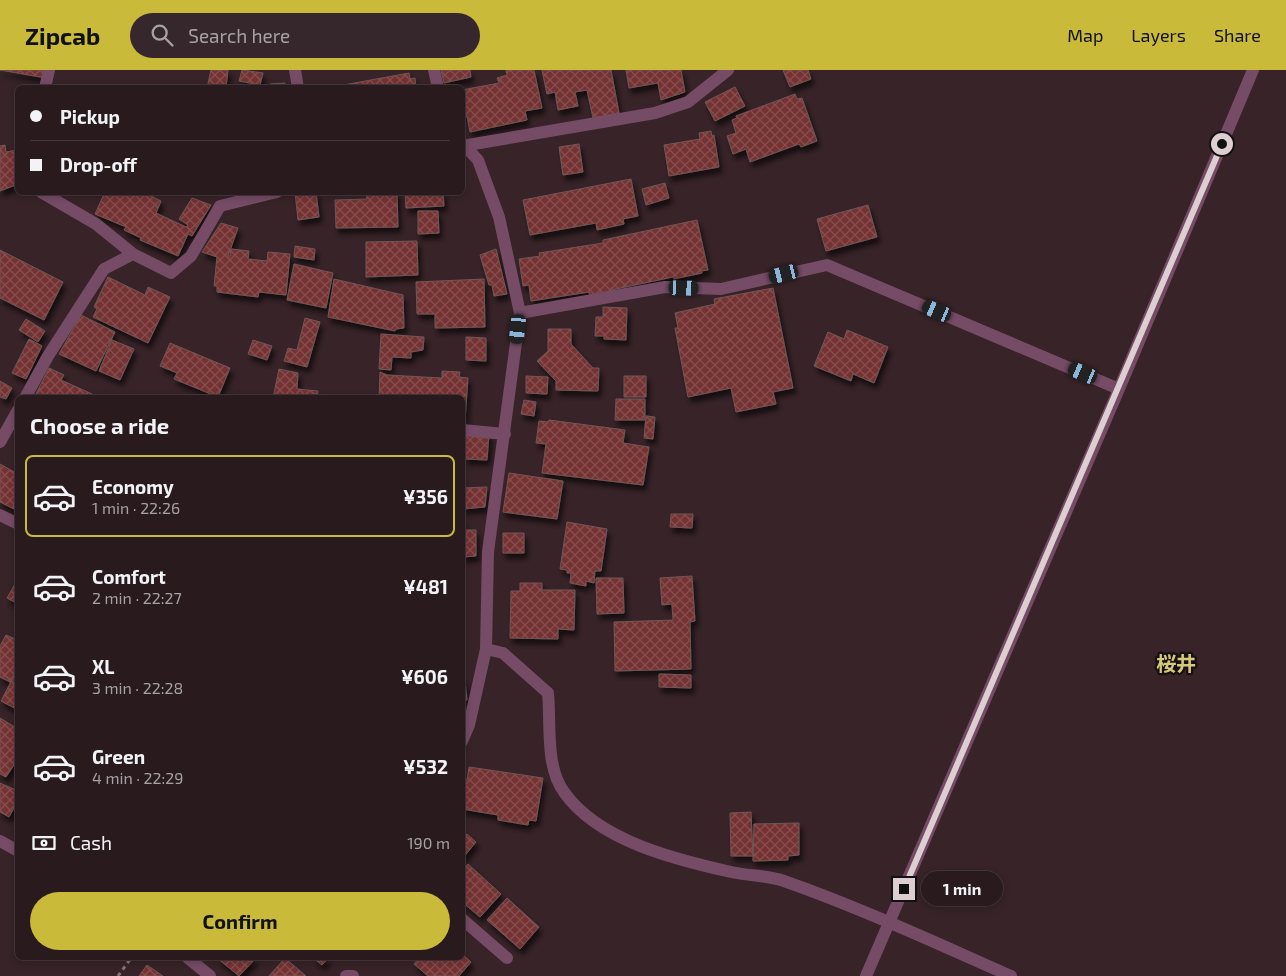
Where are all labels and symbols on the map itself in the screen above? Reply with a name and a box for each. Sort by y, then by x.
route start [1211,133,1233,155]
car [767,263,800,285]
car [668,280,699,296]
car [920,298,953,324]
car [508,313,527,345]
car [1066,360,1099,386]
district label: 桜井 [1156,651,1196,675]
callout: 1 min [922,872,1004,906]
route end [893,878,915,900]

